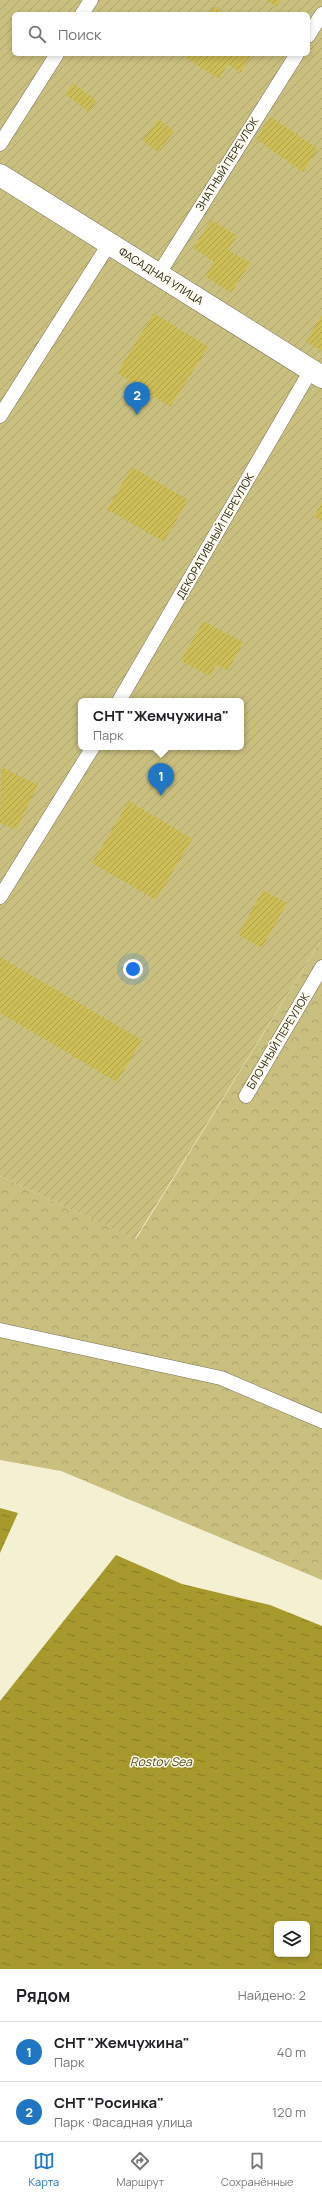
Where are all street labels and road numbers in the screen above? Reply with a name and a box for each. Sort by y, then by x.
street label: ЗНАТНЫЙ ПЕРЕУЛОК [192,114,262,213]
street label: ФАСАДНАЯ УЛИЦА [116,243,207,308]
street label: ДЕКОРАТИВНЫЙ ПЕРЕУЛОК [172,470,257,601]
street label: БЛОЧНЫЙ ПЕРЕУЛОК [243,989,313,1092]

